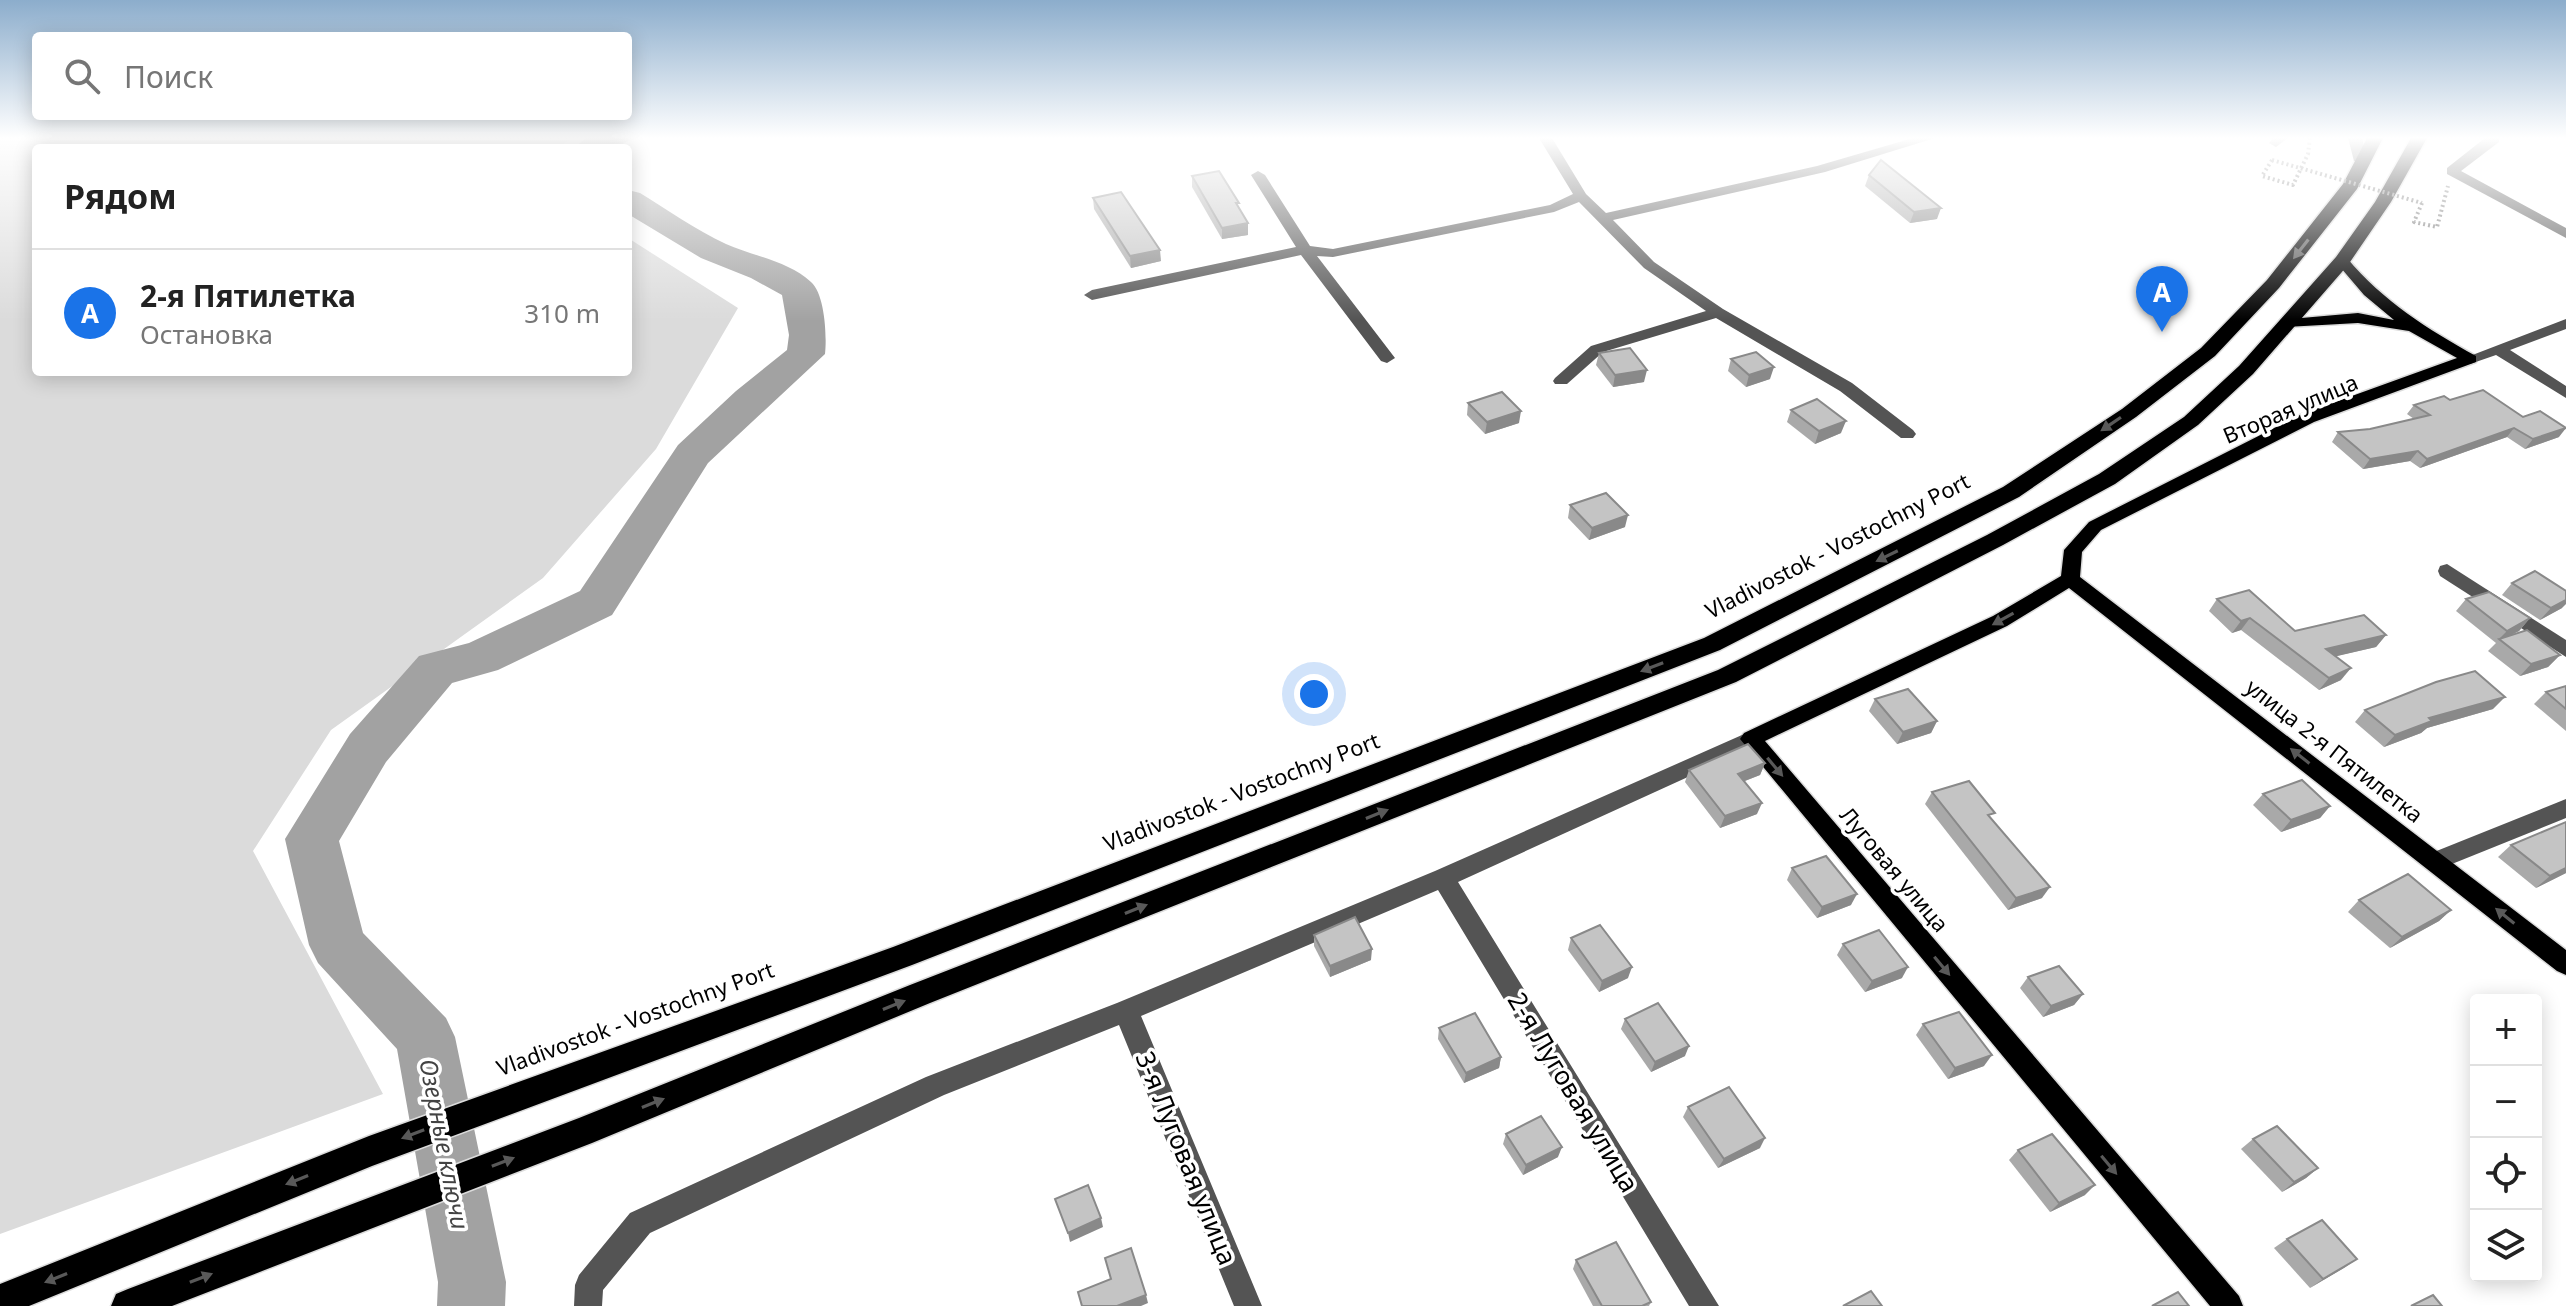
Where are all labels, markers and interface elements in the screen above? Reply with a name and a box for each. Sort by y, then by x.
search box [32,32,632,120]
icon: search [60,54,104,98]
text: Поиск [124,56,213,97]
text: Рядом [64,173,177,219]
one-way arrow [2293,239,2310,259]
pin: A [2136,266,2188,332]
text: 2-я Пятилетка [140,275,356,316]
text: A [81,295,99,331]
text: 310 m [524,295,600,331]
text: Остановка [140,316,273,352]
street label: Вторая улица [2218,366,2362,450]
one-way arrow [2100,417,2121,432]
street label: Vladivostok - Vostochny Port [1700,465,1974,625]
one-way arrow [1876,550,1899,563]
one-way arrow [1991,612,2014,625]
one-way arrow [1640,661,1664,674]
street label: улица 2-я Пятилетка [2240,671,2430,829]
your location [1294,674,1334,714]
street label: Vladivostok - Vostochny Port [1099,724,1383,858]
one-way arrow [2290,748,2310,764]
one-way arrow [1766,757,1783,777]
street label: Луговая улица [1834,800,1956,938]
one-way arrow [1365,807,1389,820]
one-way arrow [1124,902,1148,915]
one-way arrow [2495,908,2515,924]
street label: Vladivostok - Vostochny Port [492,954,778,1082]
one-way arrow [1933,956,1950,976]
street label: 2-я Луговая улица [1500,985,1648,1199]
map controls [2470,994,2542,1282]
button: + [2470,994,2542,1066]
one-way arrow [882,998,906,1011]
street label: 3-я Луговая улица [1128,1046,1246,1270]
water label: Озерные ключи [412,1056,478,1232]
button: − [2470,1066,2542,1138]
one-way arrow [641,1096,665,1109]
one-way arrow [401,1128,425,1141]
button: locate [2470,1138,2542,1210]
one-way arrow [2100,1154,2117,1174]
one-way arrow [491,1155,515,1168]
one-way arrow [285,1174,308,1187]
button: layers [2470,1210,2542,1282]
one-way arrow [189,1271,213,1284]
one-way arrow [44,1272,68,1285]

